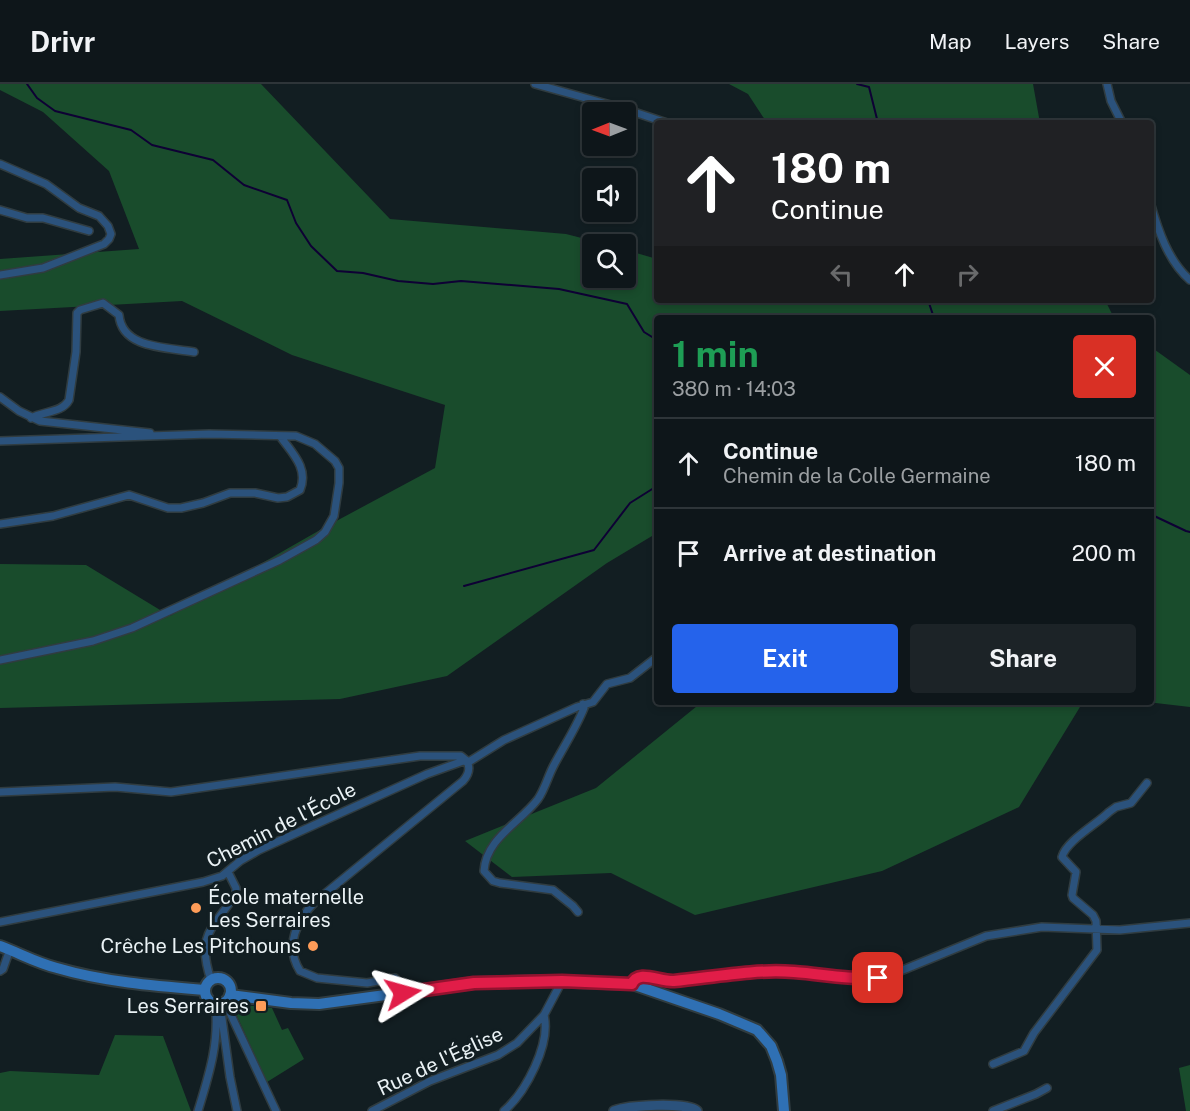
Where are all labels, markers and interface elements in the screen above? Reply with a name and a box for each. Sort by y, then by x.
text: Drivr [30,25,95,58]
text: Map [929,29,972,54]
text: Layers [1005,29,1069,54]
text: Share [1102,29,1160,54]
north arrow [582,102,636,156]
map controls [582,102,636,288]
text: 180 m [771,143,891,192]
icon: ahead [672,144,750,222]
button: sound [582,168,636,222]
text: Continue [771,193,884,225]
button: search [582,234,636,288]
icon: left [825,258,858,291]
icon: ahead [888,258,921,291]
icon: right [951,258,984,291]
text: 1 min [672,333,759,375]
button: close [1073,335,1136,398]
text: 380 m · 14:03 [672,377,796,401]
text: Continue [723,438,818,464]
icon: ahead [672,447,705,480]
text: 180 m [1075,450,1136,476]
text: Chemin de la Colle Germaine [723,464,991,488]
icon: arrive [672,537,705,570]
text: Arrive at destination [723,540,936,566]
text: 200 m [1072,540,1136,566]
button: Exit [672,624,898,693]
button: Share [910,624,1136,693]
street label: Chemin de l'École [202,776,360,873]
place label: École maternelle Les Serraires [208,884,364,932]
marker: École maternelle Les Serraires [189,901,203,915]
place label: Crêche Les Pitchouns [101,934,301,958]
marker: Crêche Les Pitchouns [306,939,320,953]
pin [852,952,903,1003]
position arrow [371,961,435,1025]
icon: arrive [861,961,894,994]
place label: Les Serraires [126,994,249,1018]
marker: Les Serraires [254,999,268,1013]
street label: Rue de l'Église [373,1021,507,1101]

